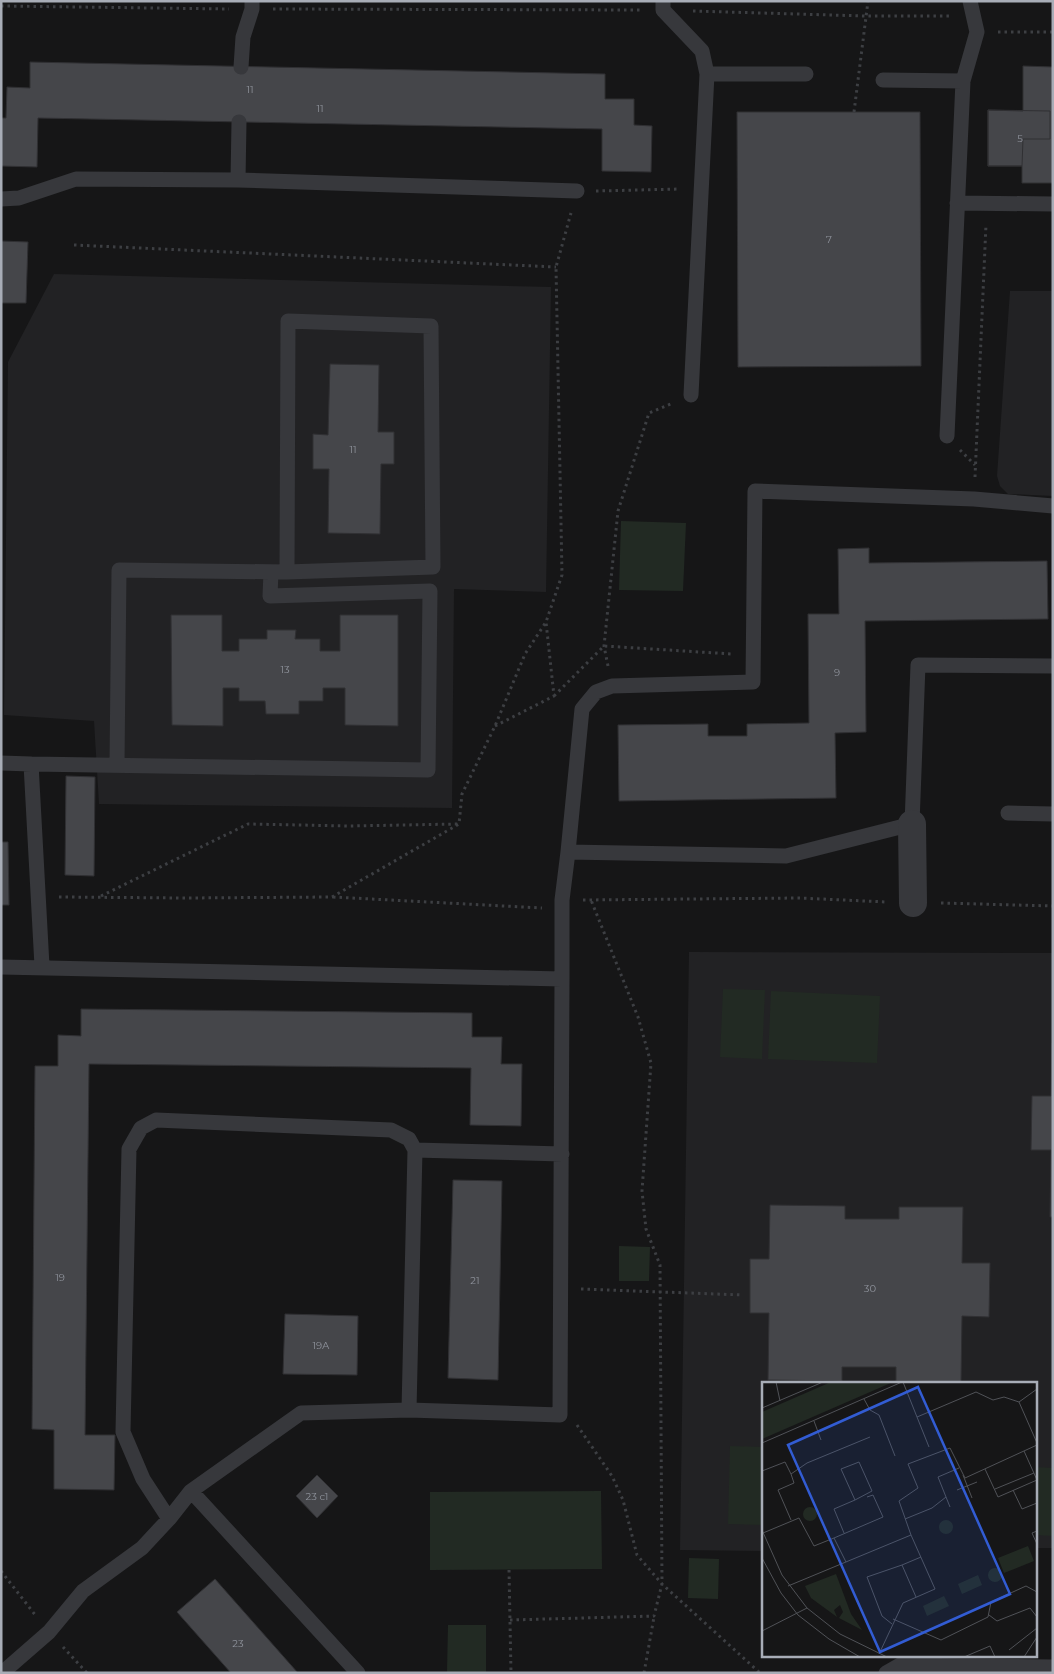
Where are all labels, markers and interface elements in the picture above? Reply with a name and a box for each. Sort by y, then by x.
house number: 11 [246,83,254,96]
house number: 11 [316,102,324,115]
house number: 5 [1017,132,1023,145]
house number: 7 [826,233,832,246]
house number: 11 [349,443,357,456]
house number: 13 [280,663,290,676]
house number: 9 [834,666,840,679]
house number: 19 [55,1271,65,1284]
house number: 21 [470,1274,480,1287]
house number: 30 [864,1282,877,1295]
house number: 19А [312,1339,330,1352]
inset map [762,1382,1036,1656]
house number: 23 с1 [306,1490,328,1503]
house number: 23 [232,1637,244,1650]

